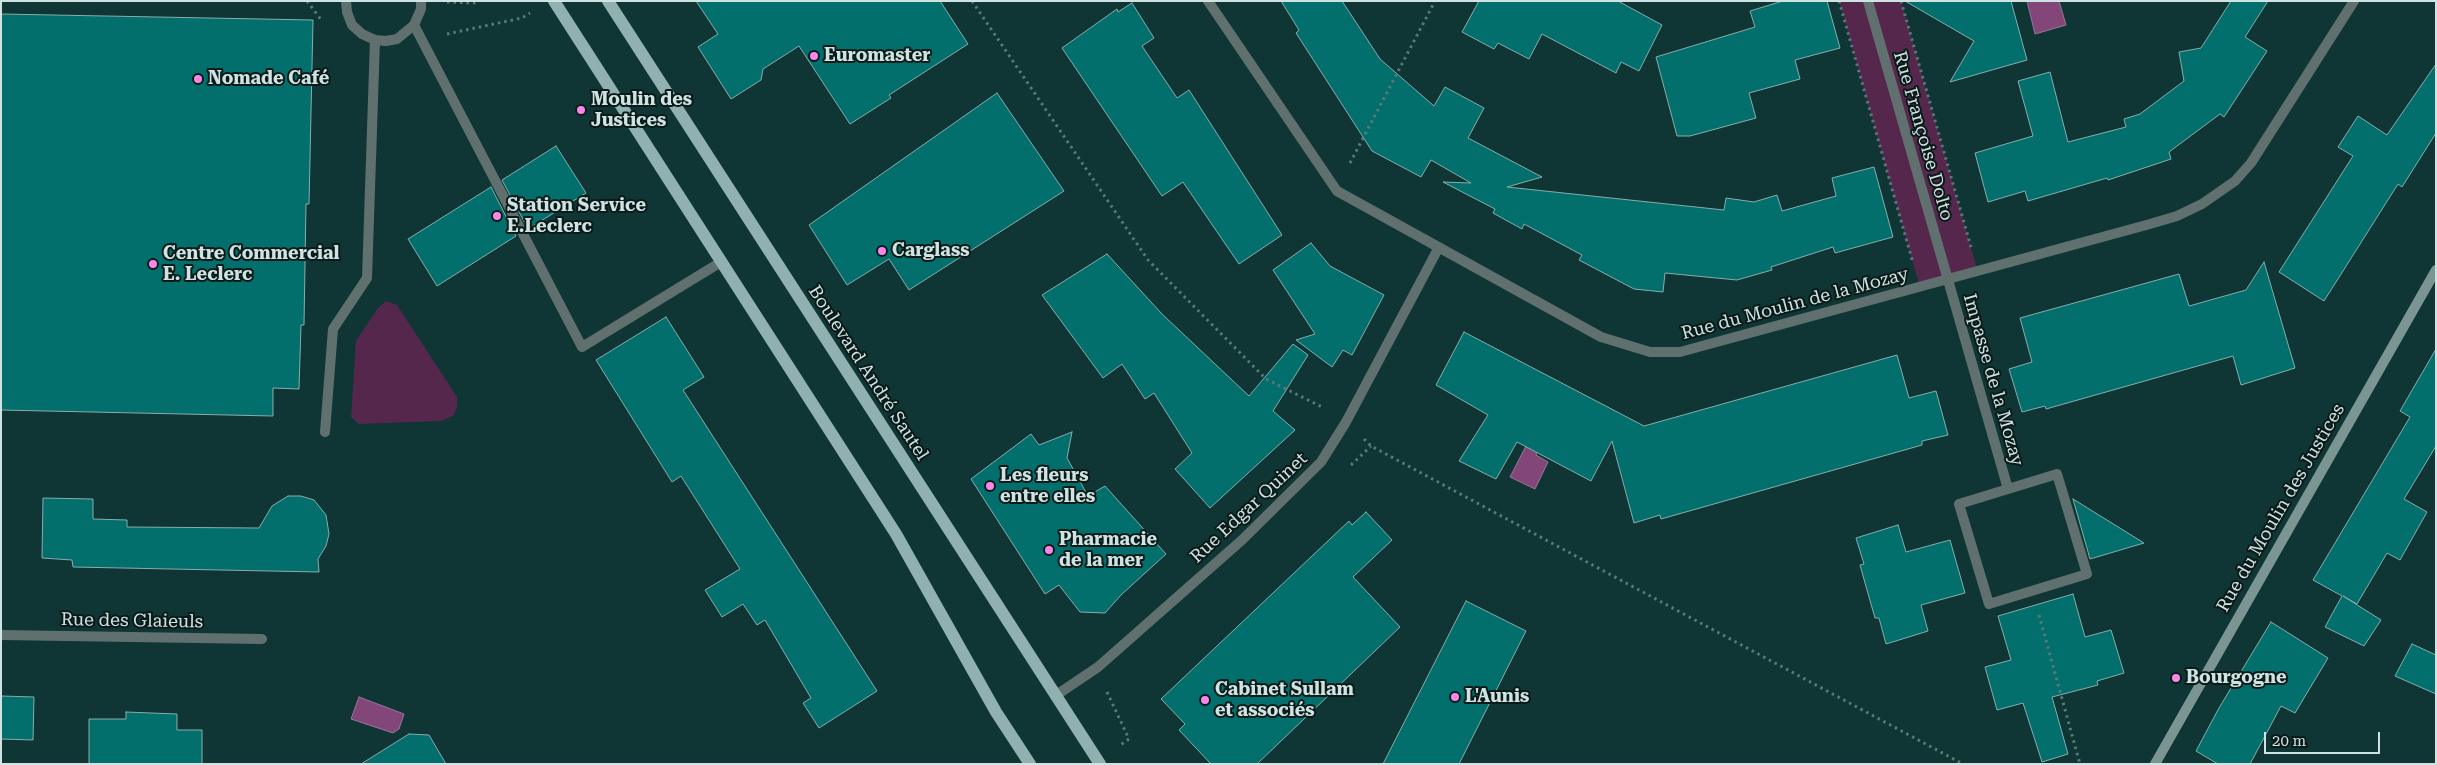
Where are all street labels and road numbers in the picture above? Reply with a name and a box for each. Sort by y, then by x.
street label: Rue Françoise Dolto [1888,49,1958,223]
street label: Rue du Moulin de la Mozay [1679,263,1911,345]
street label: Boulevard André Sautel [803,281,933,465]
street label: Impasse de la Mozay [1958,291,2028,469]
street label: Rue du Moulin des Justices [2212,400,2350,616]
street label: Rue Edgar Quinet [1186,448,1312,568]
street label: Rue des Glaieuls [61,609,203,633]

